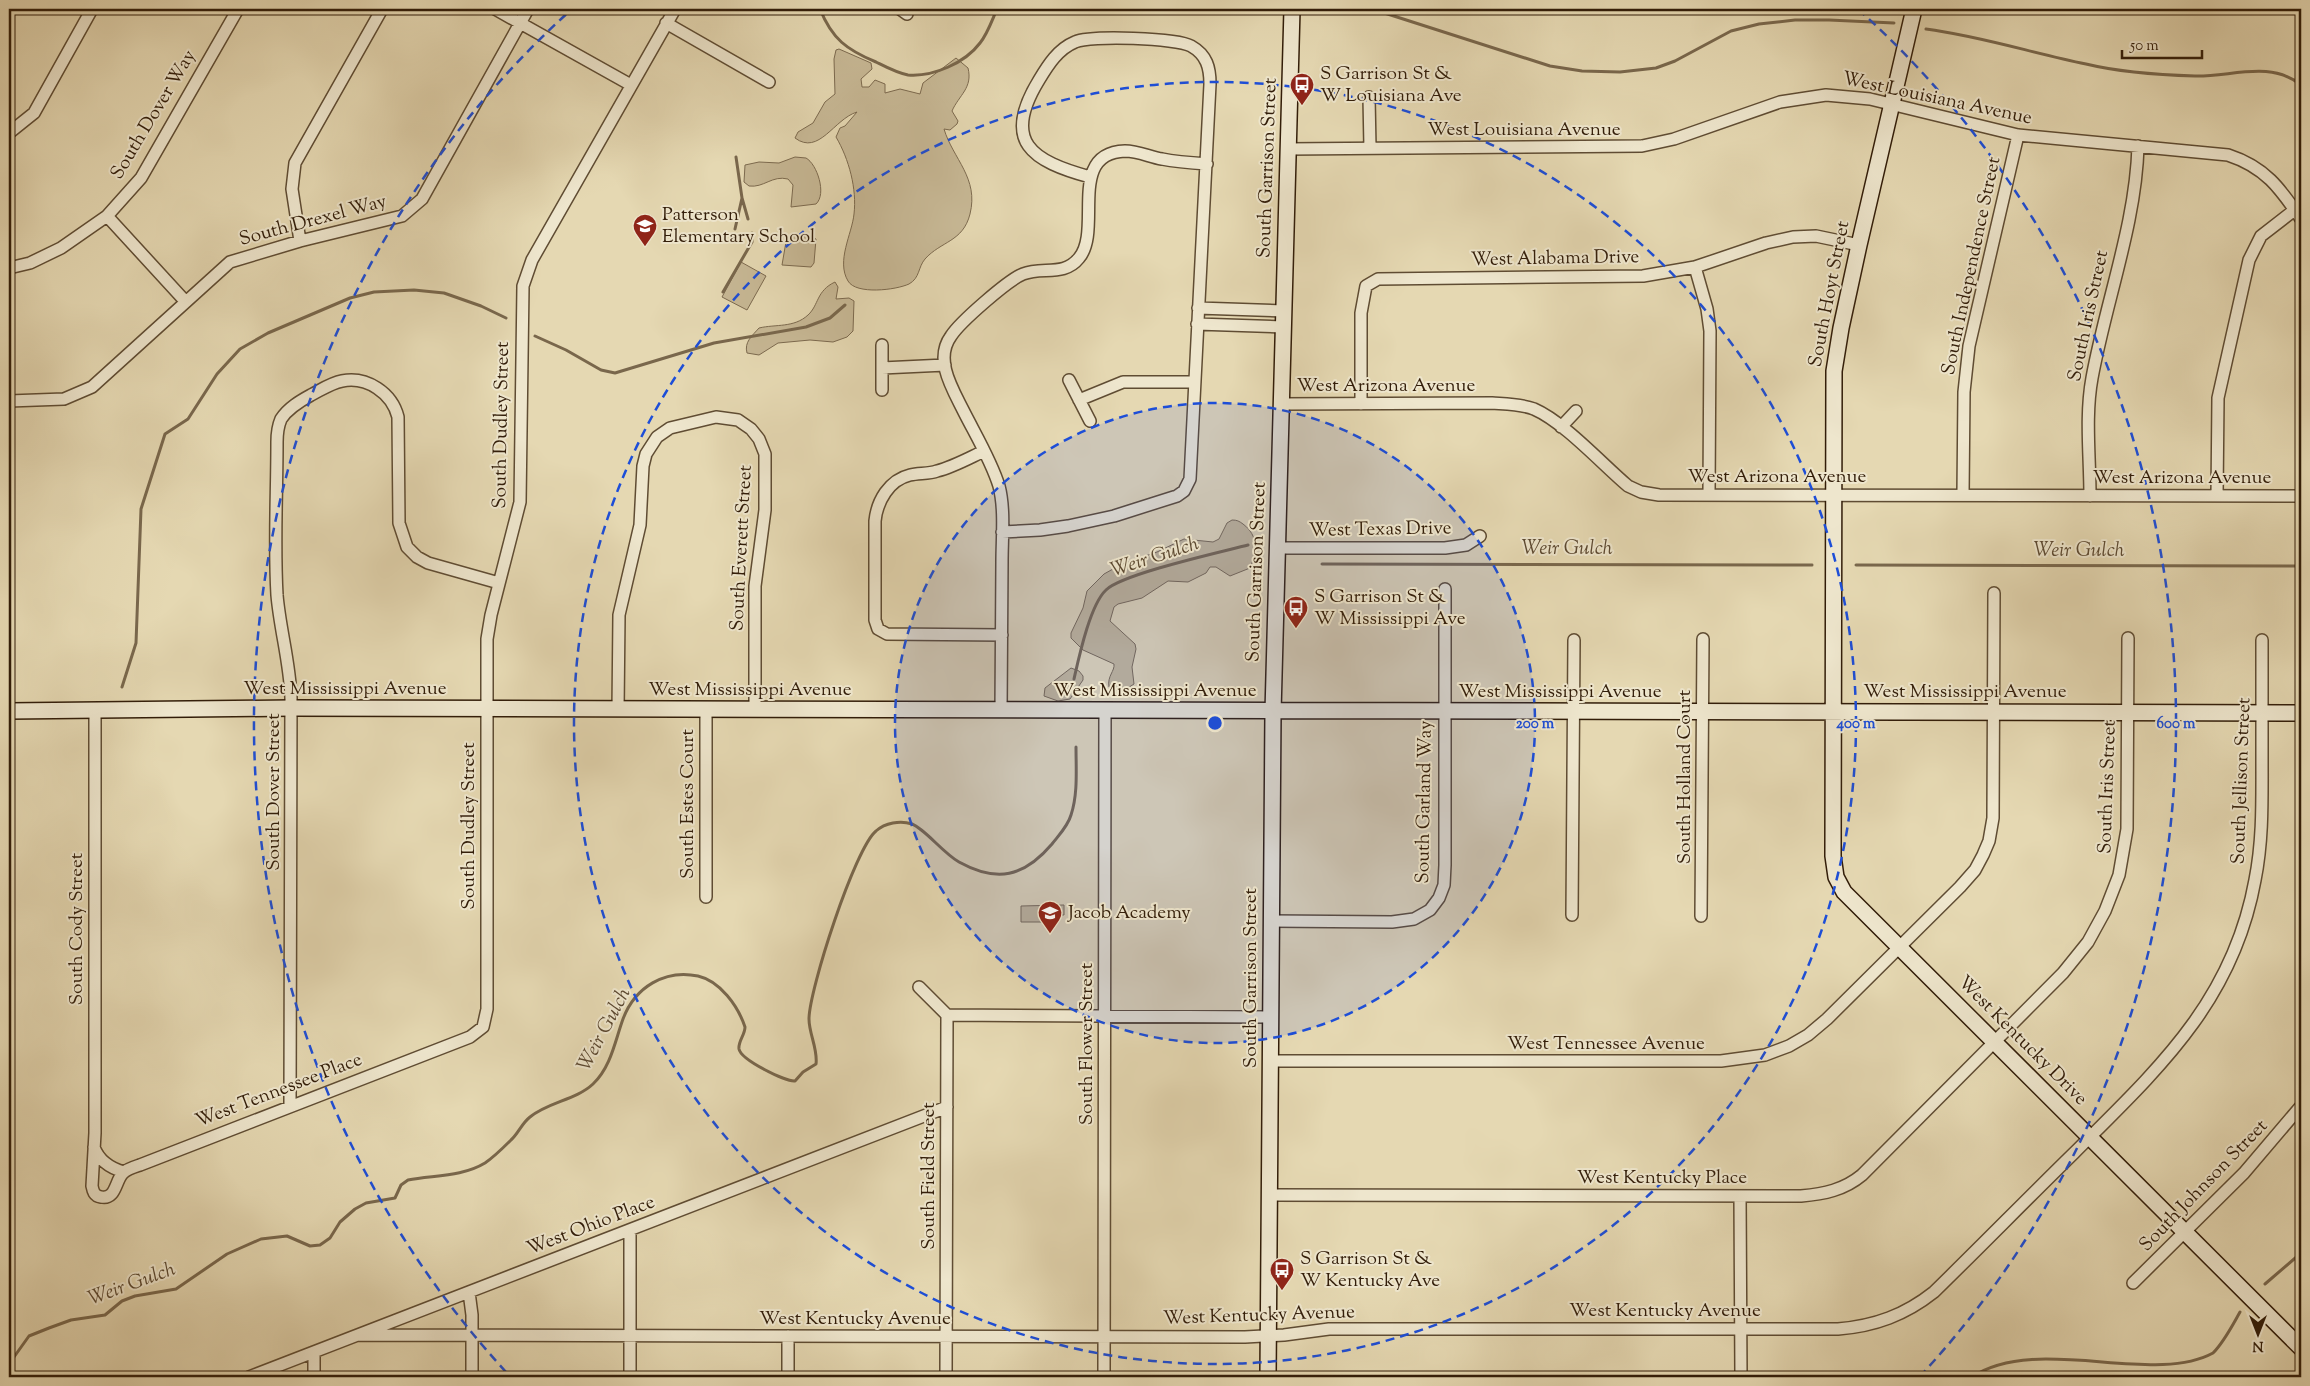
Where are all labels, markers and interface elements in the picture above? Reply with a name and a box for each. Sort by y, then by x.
scale bar [2122,28,2202,60]
text: 50 m [2129,36,2159,57]
street label: South Dover Way [105,45,204,185]
place label: S Garrison St & W Louisiana Ave [1320,61,1462,110]
street label: West Louisiana Avenue [1840,66,2035,132]
bus stop icon: S Garrison St & W Louisiana Ave [1289,72,1315,106]
street label: South Garrison Street [1251,77,1285,259]
street label: West Louisiana Avenue [1427,117,1621,144]
street label: South Independence Street [1936,154,2008,378]
street label: South Drexel Way [236,188,390,254]
place label: Patterson Elementary School [662,202,815,251]
school or university icon: Patterson Elementary School [632,213,658,247]
street label: South Hoyt Street [1803,218,1857,369]
street label: West Alabama Drive [1470,244,1640,274]
street label: South Iris Street [2062,247,2116,384]
street label: South Dudley Street [487,341,517,509]
street label: West Arizona Avenue [1297,373,1476,400]
street label: South Everett Street [724,464,760,632]
street label: West Arizona Avenue [1688,464,1867,491]
street label: West Arizona Avenue [2093,465,2272,492]
street label: South Garrison Street [1240,481,1274,663]
street label: West Texas Drive [1308,515,1452,545]
water label: Weir Gulch [1107,530,1203,586]
water label: Weir Gulch [1521,535,1613,564]
water label: Weir Gulch [2033,537,2125,566]
place label: S Garrison St & W Mississippi Ave [1314,584,1466,633]
bus stop icon: S Garrison St & W Mississippi Ave [1283,595,1309,629]
street label: West Mississippi Avenue [243,676,447,703]
street label: West Mississippi Avenue [648,677,852,704]
street label: West Mississippi Avenue [1053,678,1257,705]
street label: West Mississippi Avenue [1458,679,1662,706]
street label: West Mississippi Avenue [1863,679,2067,706]
street label: South Holland Court [1672,689,1699,864]
street label: South Jellison Street [2226,697,2258,865]
street label: South Dover Street [261,713,288,871]
centre of rings [1206,714,1224,732]
text: 200 m [1516,714,1555,735]
text: 400 m [1836,714,1876,735]
text: 600 m [2157,714,2196,735]
street label: South Iris Street [2092,719,2124,854]
street label: South Garland Way [1410,720,1440,884]
street label: South Estes Court [675,729,702,879]
street label: South Dudley Street [456,742,483,910]
street label: South Cody Street [64,852,91,1005]
street label: South Garrison Street [1238,887,1265,1068]
school or university icon: Jacob Academy [1037,900,1063,934]
place label: Jacob Academy [1067,900,1191,927]
street label: South Flower Street [1074,962,1101,1125]
street label: West Kentucky Drive [1951,970,2093,1112]
water label: Weir Gulch [571,983,639,1077]
street label: West Tennessee Avenue [1507,1031,1705,1058]
street label: West Tennessee Place [192,1047,366,1135]
street label: South Field Street [916,1102,943,1250]
street label: South Johnson Street [2134,1113,2275,1258]
street label: West Kentucky Place [1577,1165,1747,1192]
street label: West Ohio Place [523,1189,659,1263]
place label: S Garrison St & W Kentucky Ave [1300,1246,1440,1295]
water label: Weir Gulch [84,1256,180,1314]
bus stop icon: S Garrison St & W Kentucky Ave [1269,1257,1295,1291]
street label: West Kentucky Avenue [1569,1298,1761,1325]
street label: West Kentucky Avenue [1163,1299,1355,1333]
street label: West Kentucky Avenue [759,1306,951,1333]
north arrow [2232,1308,2282,1358]
text: N [2252,1335,2264,1355]

